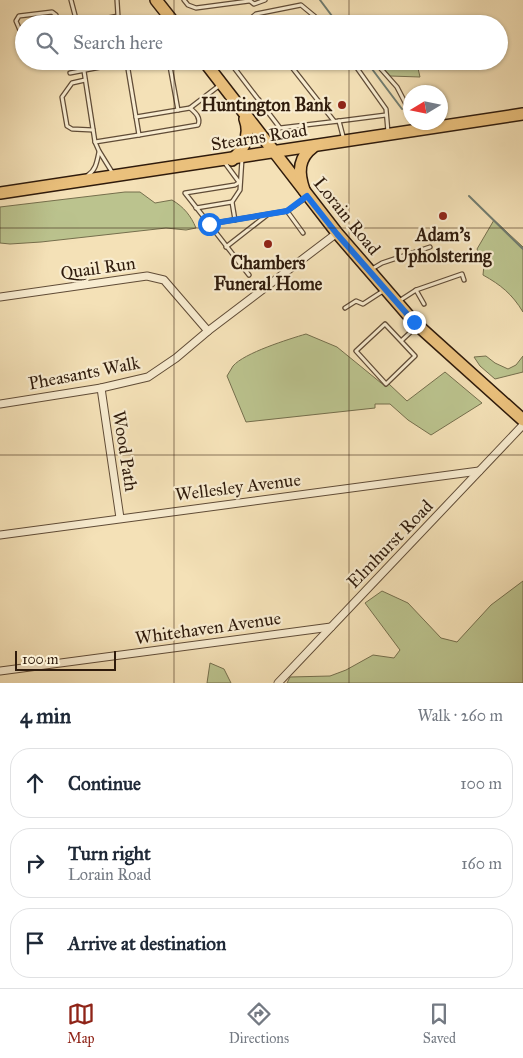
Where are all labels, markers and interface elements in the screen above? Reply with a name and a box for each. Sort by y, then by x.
search box [15,15,508,70]
icon: search [33,29,61,57]
text: Search here [73,31,163,54]
north arrow [403,85,448,130]
place label: Huntington Bank [201,94,333,117]
marker: Huntington Bank [336,99,348,111]
street label: Stearns Road [209,119,309,155]
street label: Lorain Road [309,173,385,259]
marker: Adam's Upholstering [437,210,449,222]
route start [198,213,221,236]
place label: Adam's Upholstering [395,224,492,268]
marker: Chambers Funeral Home [262,238,274,250]
street label: Quail Run [59,252,137,284]
place label: Chambers Funeral Home [214,252,323,295]
route end [403,311,426,334]
street label: Pheasants Walk [26,351,142,395]
street label: Wood Path [108,409,142,493]
street label: Wellesley Avenue [174,468,302,506]
street label: Elmhurst Road [342,495,438,593]
street label: Whitehaven Avenue [134,607,282,649]
scale bar [15,648,116,671]
text: 100 m [22,651,59,668]
text: 4 min [20,703,71,729]
text: Walk · 260 m [417,706,503,725]
icon: ahead [21,769,49,797]
text: Continue [68,772,141,795]
text: 100 m [460,774,502,793]
text: Turn right [68,842,151,865]
icon: right [21,849,49,877]
text: 160 m [461,854,502,873]
text: Lorain Road [68,865,151,884]
icon: arrive [21,929,49,957]
text: Arrive at destination [68,932,226,955]
tab: Map [67,1000,95,1047]
tab: Directions [229,1000,289,1047]
tab: Saved [423,1000,456,1047]

